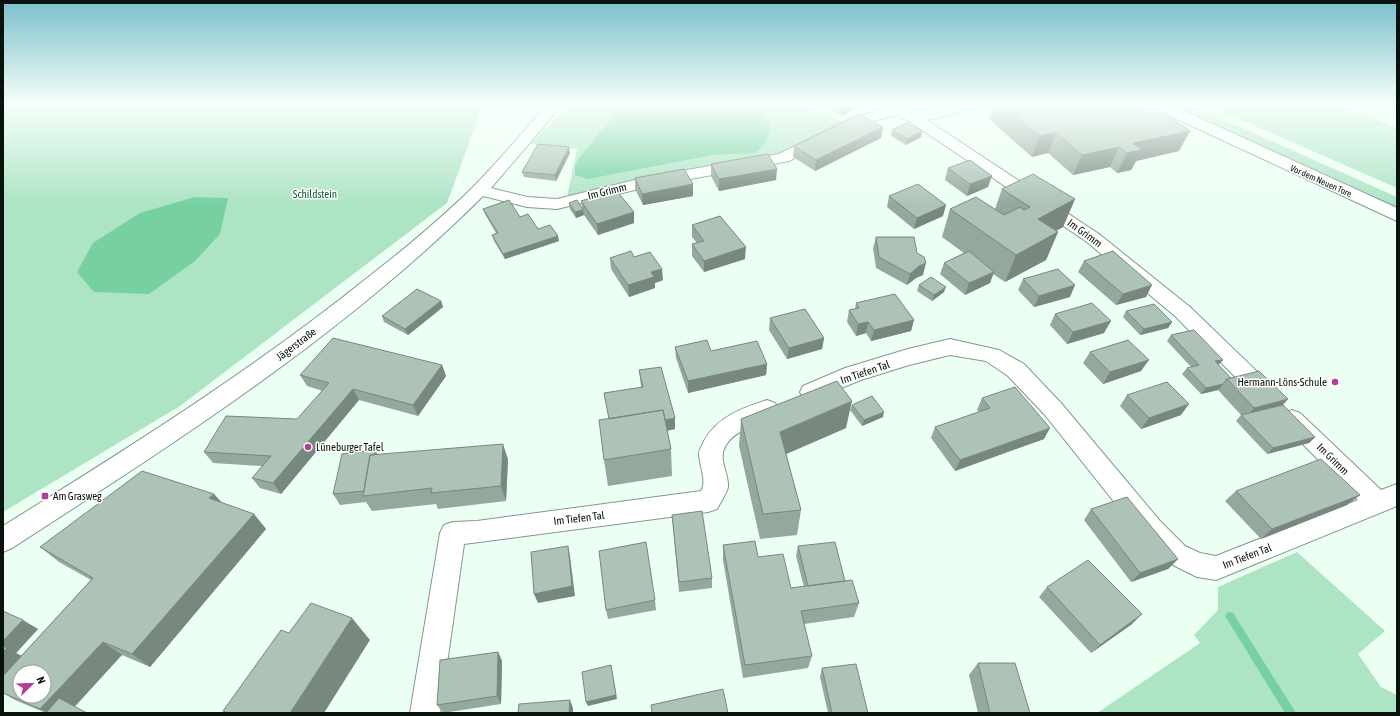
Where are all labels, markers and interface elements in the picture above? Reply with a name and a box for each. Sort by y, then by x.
street label: Vor dem Neuen Tore [1289,163,1353,199]
street label: Im Grimm [586,180,628,202]
park label: Schildstein [293,188,337,200]
street label: Im Grimm [1065,216,1105,250]
street label: Jägerstraße [274,325,318,363]
street label: Im Tiefen Tal [839,358,891,386]
place label: Hermann-Löns-Schule [1237,376,1327,388]
marker: Hermann-Löns-Schule [1330,377,1340,387]
place label: Lüneburger Tafel [316,441,384,453]
street label: Im Grimm [1315,441,1351,477]
marker: Lüneburger Tafel [303,442,313,452]
place label: Am Grasweg [53,490,102,502]
marker: Am Grasweg [40,491,50,501]
street label: Im Tiefen Tal [553,509,605,527]
street label: Im Tiefen Tal [1221,541,1273,571]
north arrow [12,664,52,704]
text: N [34,675,48,685]

